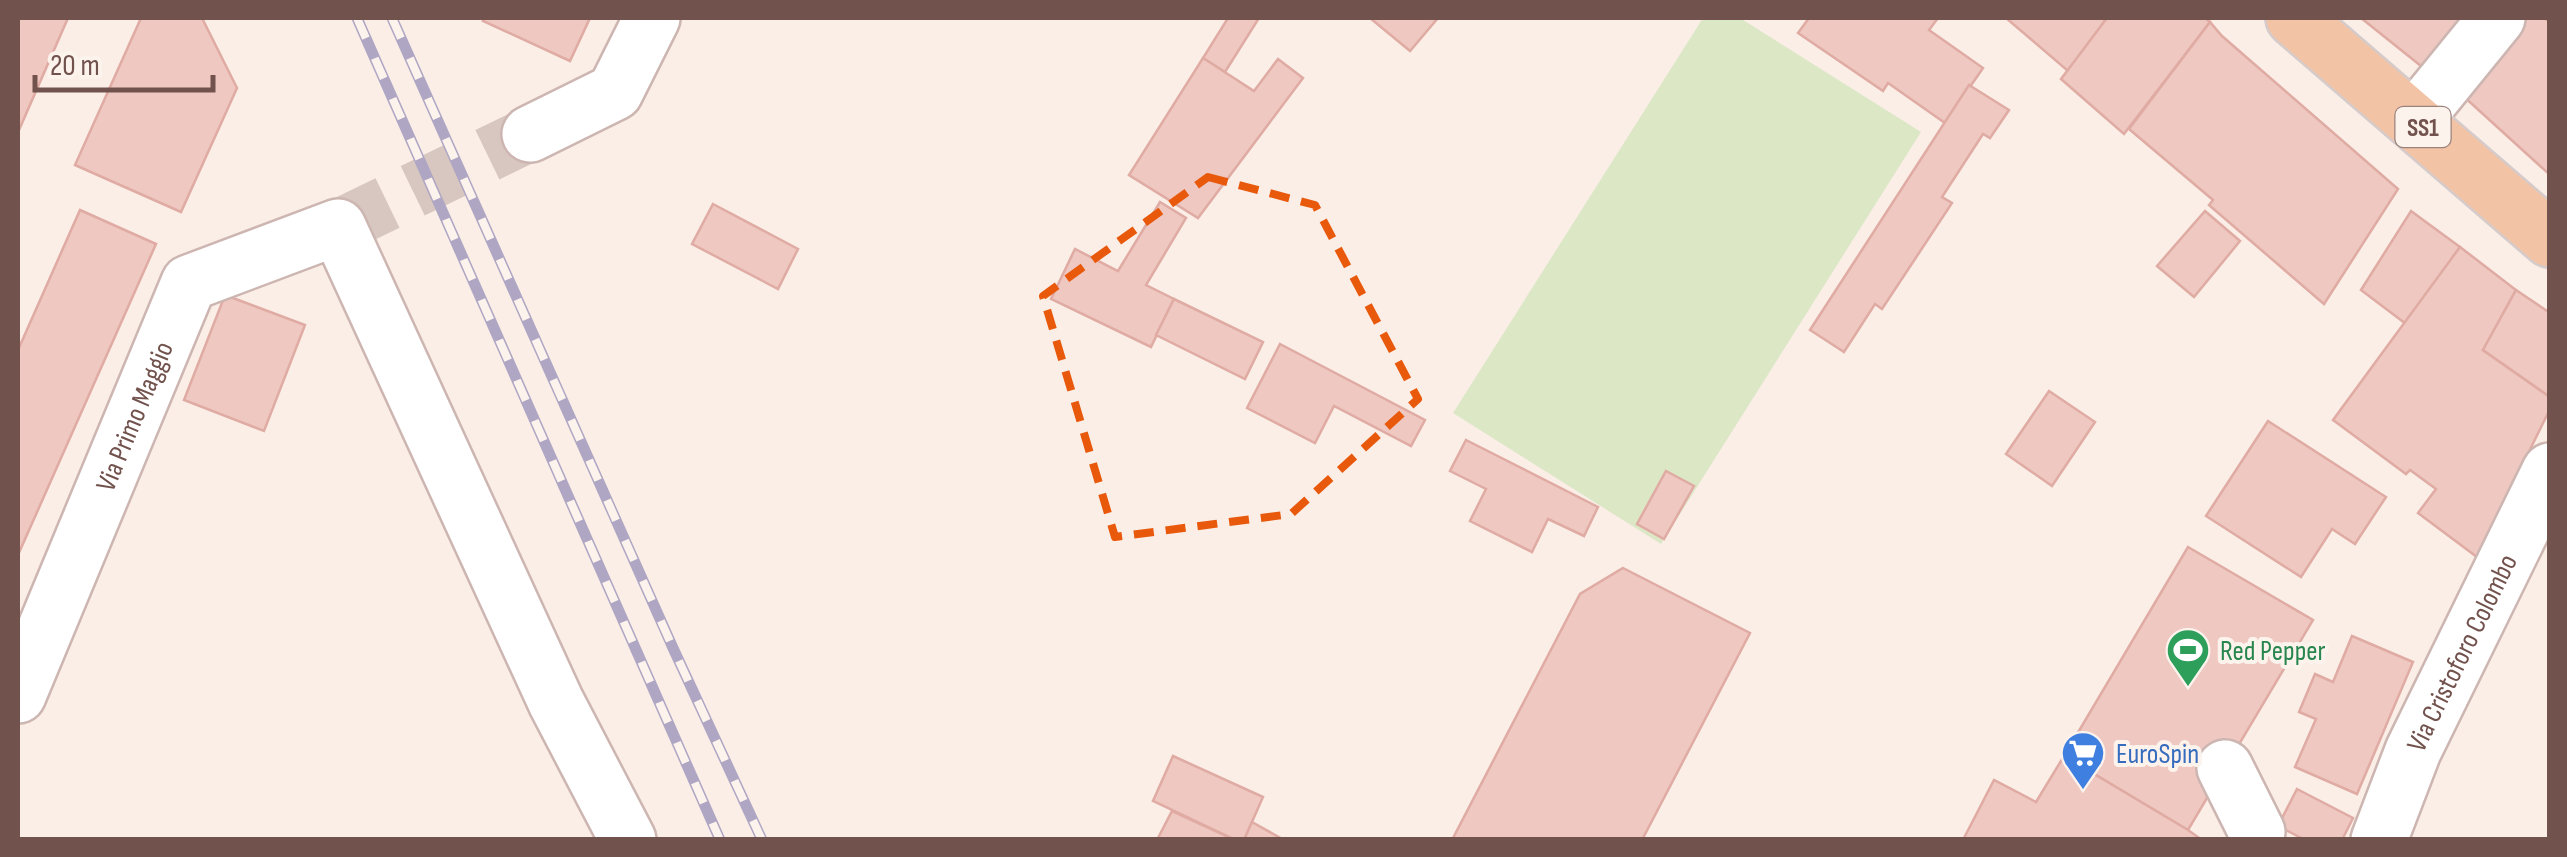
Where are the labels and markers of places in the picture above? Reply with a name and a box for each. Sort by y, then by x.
sports icon: Red Pepper [2165,627,2211,688]
place label: Red Pepper [2220,635,2326,668]
supermarket icon: EuroSpin [2060,730,2106,791]
place label: EuroSpin [2116,738,2199,771]

